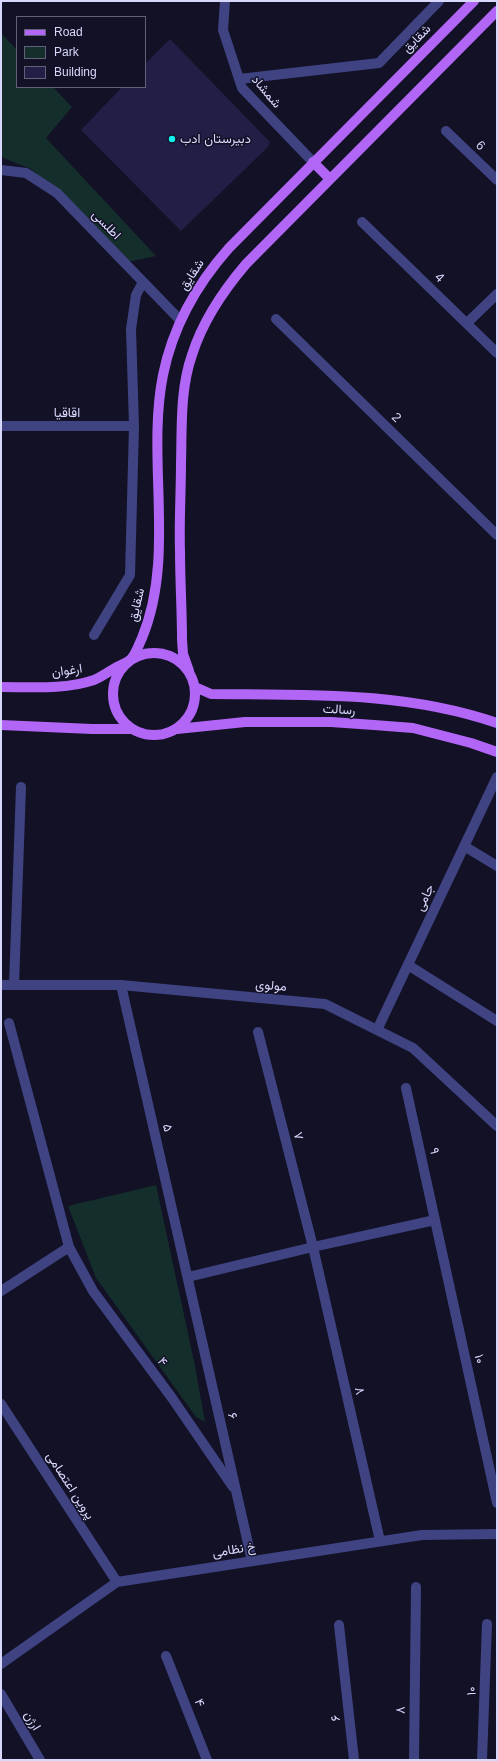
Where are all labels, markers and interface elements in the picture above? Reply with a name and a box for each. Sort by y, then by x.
legend [16,16,146,88]
street label: شقایق [399,21,435,57]
text: Road [54,25,83,39]
text: Park [54,45,79,59]
text: Building [54,65,97,79]
street label: شمشاد [248,72,284,112]
place label: دبیرستان ادب [180,131,251,147]
marker: دبیرستان ادب [167,134,177,144]
street label: 6 [472,138,488,154]
street label: اطلسی [88,207,124,243]
street label: شقایق [176,256,208,294]
street label: 4 [431,270,447,286]
street label: اقاقیا [54,405,80,421]
street label: 2 [388,410,404,426]
street label: شقایق [126,587,148,623]
street label: ارغوان [51,661,83,681]
street label: رسالت [322,701,356,719]
street label: جامی [412,882,438,914]
street label: مولوی [255,977,287,995]
street label: ۵ [159,1123,175,1133]
street label: ۷ [290,1130,306,1142]
street label: ۹ [426,1146,442,1156]
street label: ۱۰ [470,1353,488,1365]
street label: ۴ [154,1354,170,1370]
street label: ۸ [351,1386,367,1396]
street label: ۶ [224,1411,240,1421]
street label: پروین اعتصامی [42,1449,98,1523]
street label: خ نظامی [211,1539,257,1561]
street label: ۱۰ [464,1686,480,1696]
street label: ۴ [190,1697,208,1709]
street label: ۸ [393,1706,409,1714]
street label: ارژن [20,1708,44,1734]
street label: ۶ [328,1714,344,1722]

